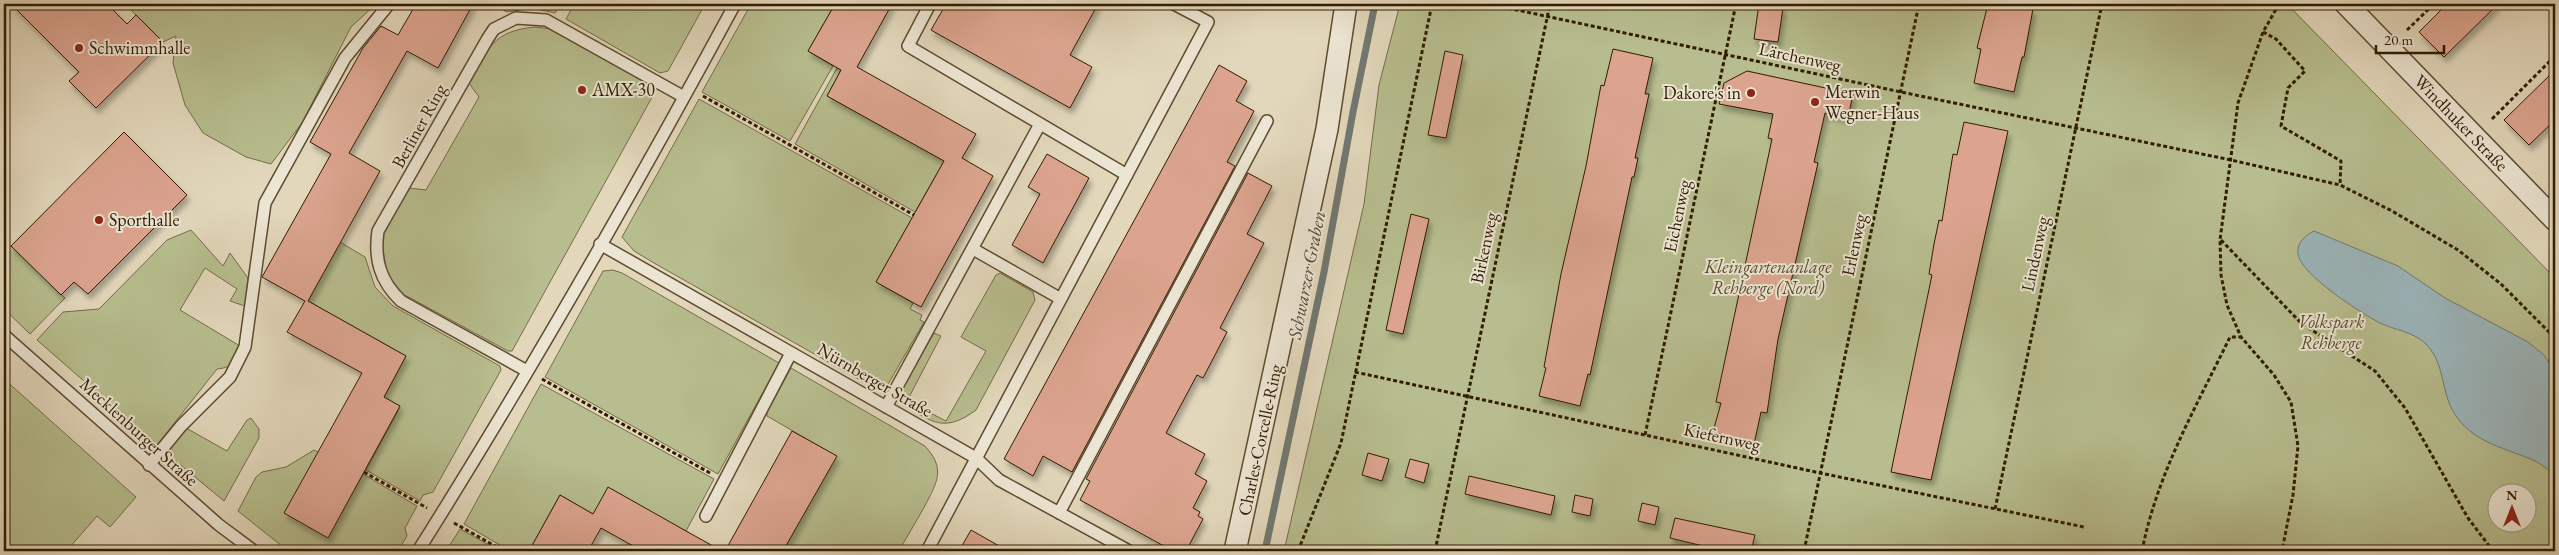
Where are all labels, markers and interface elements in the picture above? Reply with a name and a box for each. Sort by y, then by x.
scale bar [2376,22,2444,54]
text: 20 m [2384,30,2413,49]
place label: Schwimmhalle [89,36,190,59]
street label: Lärchenweg [1757,37,1843,76]
marker: Schwimmhalle [73,42,85,54]
street label: Windhuker Straße [2409,69,2513,176]
place label: AMX-30 [591,78,655,101]
street label: Berliner Ring [386,79,451,172]
place label: Merwin Wegner-Haus [1825,80,1919,124]
place label: Dakore's in [1663,81,1741,104]
marker: AMX-30 [576,84,588,96]
marker: Dakore's in [1745,87,1757,99]
marker: Merwin Wegner-Haus [1809,96,1821,108]
street label: Eichenweg [1658,177,1695,254]
place label: Sporthalle [109,208,179,231]
water label: Schwarzer Graben [1282,209,1331,342]
street label: Birkenweg [1465,210,1502,286]
street label: Erlenweg [1836,211,1871,278]
marker: Sporthalle [93,214,105,226]
street label: Lindenweg [2015,214,2054,294]
park label: Kleingartenanlage Rehberge (Nord) [1704,255,1832,300]
park label: Volkspark Rehberge [2298,310,2364,355]
street label: Nürnberger Straße [813,337,937,422]
street label: Charles-Corcelle-Ring [1232,362,1287,518]
street label: Mecklenburger Straße [75,372,203,491]
street label: Kiefernweg [1682,417,1763,456]
north arrow [2486,482,2536,532]
text: N [2506,486,2518,504]

